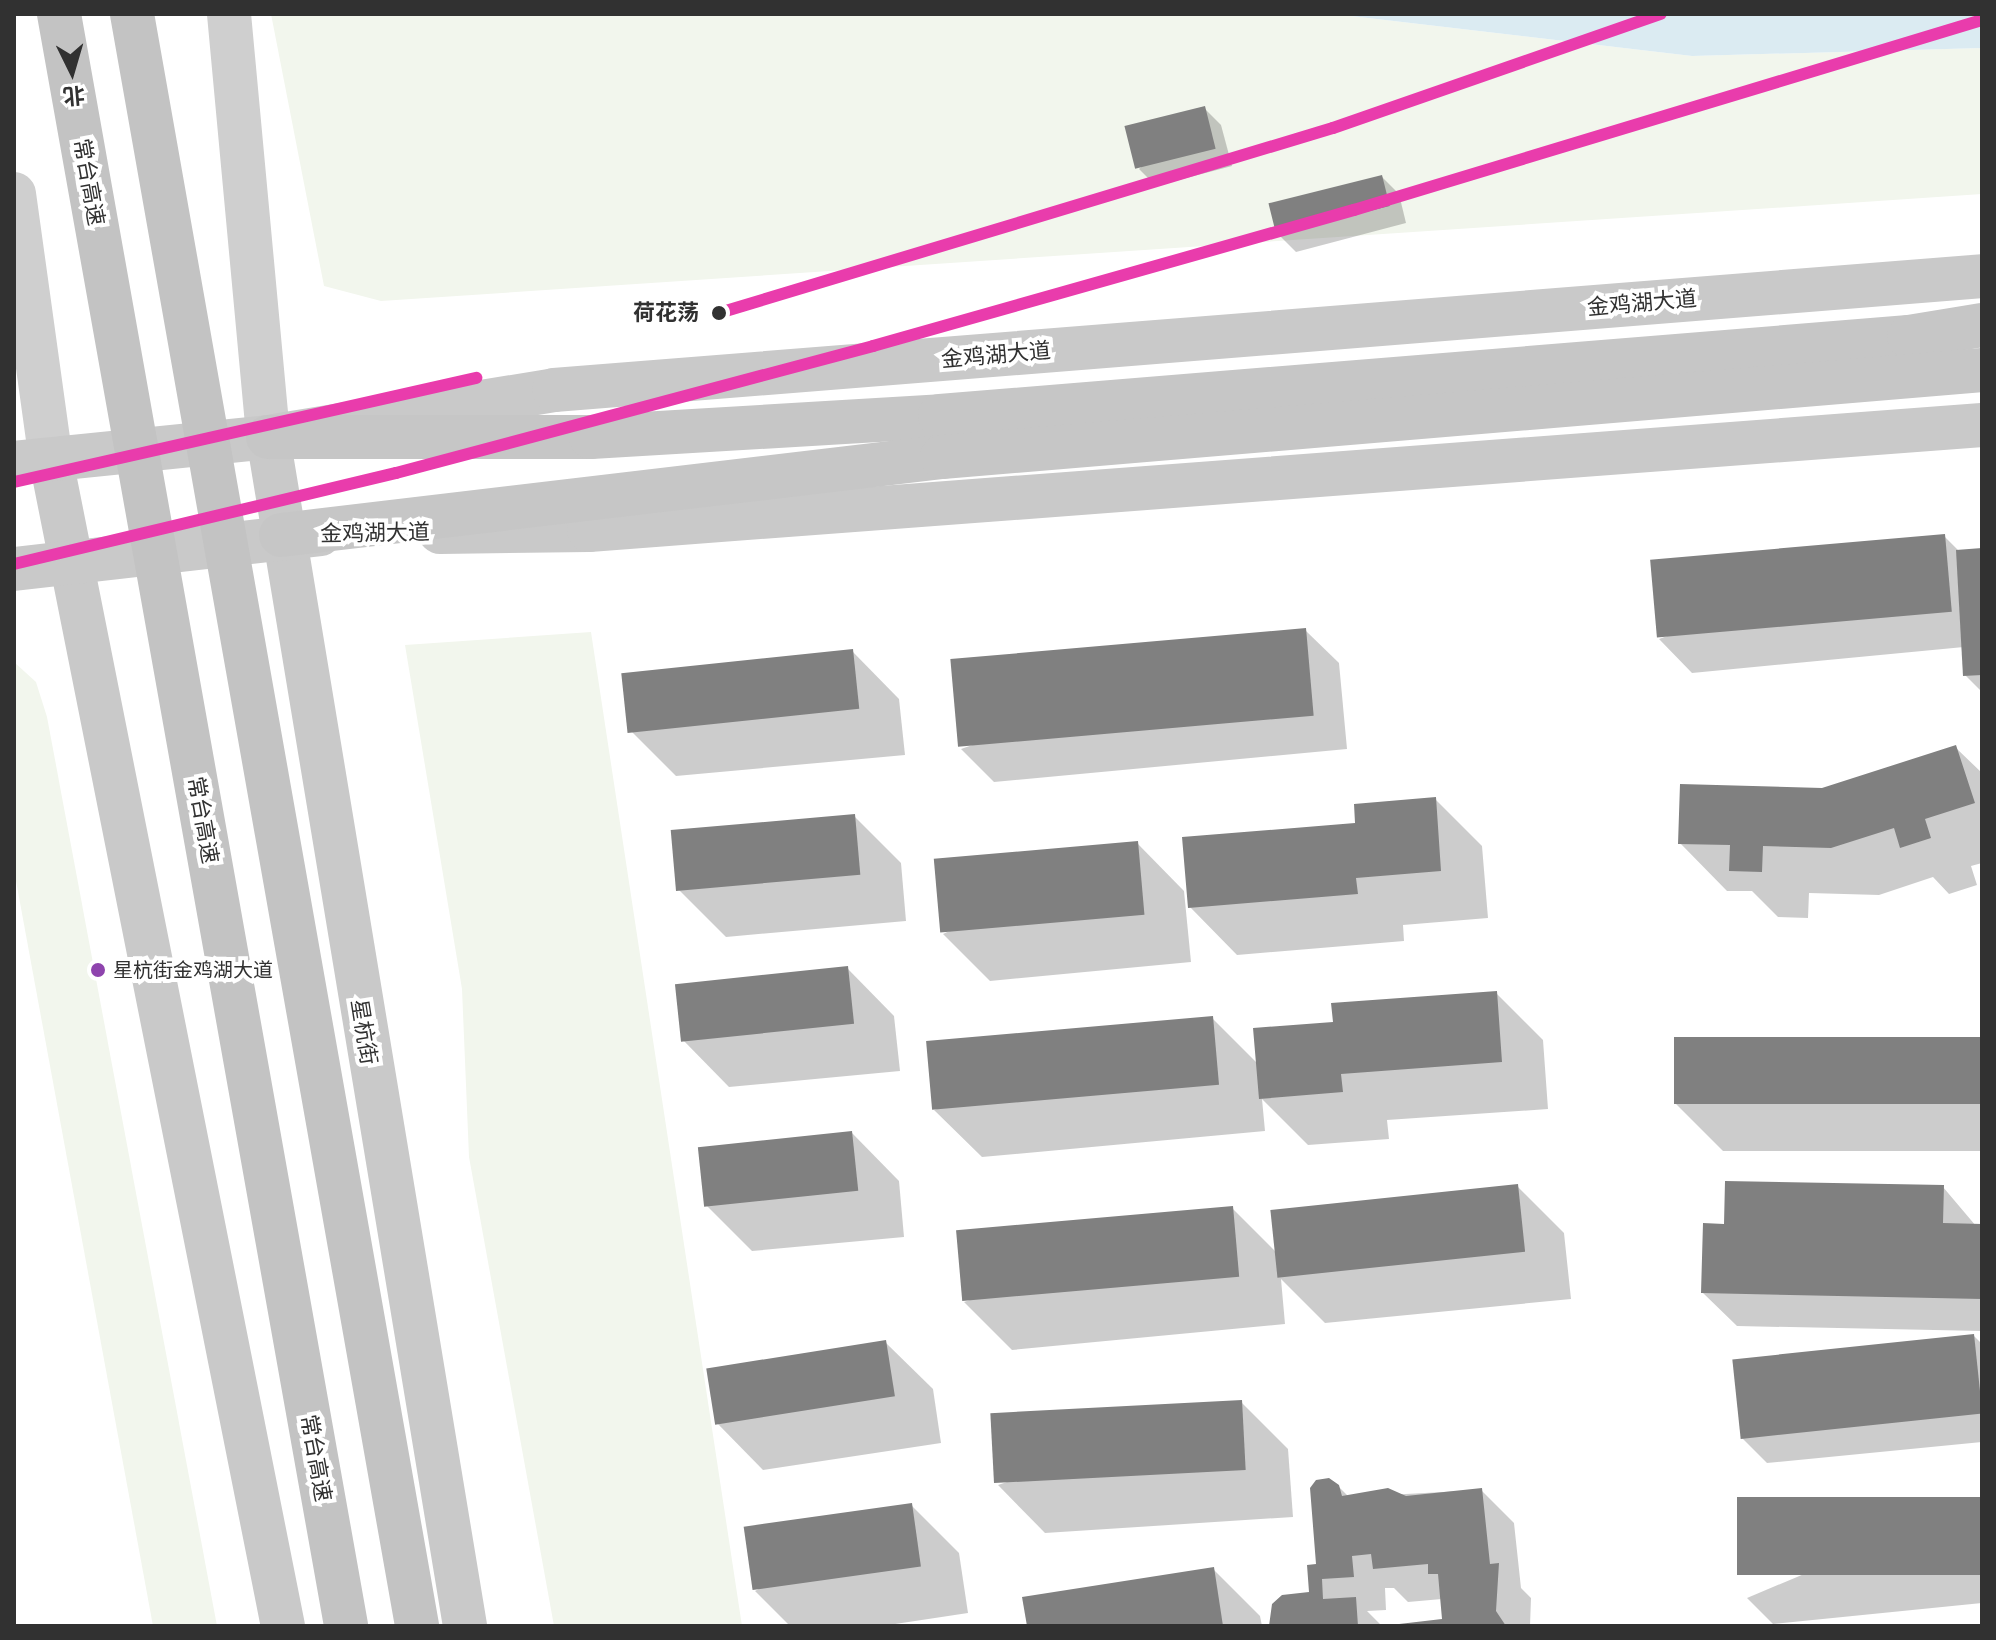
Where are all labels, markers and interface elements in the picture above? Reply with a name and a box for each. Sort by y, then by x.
north arrow [32,32,112,112]
text: 北 [62,82,86,110]
street label: 常台高速 [68,136,110,228]
street label: 金鸡湖大道 [1586,285,1698,321]
place label: 荷花荡 [633,300,699,326]
marker: 荷花荡 [706,300,732,326]
street label: 金鸡湖大道 [940,337,1052,373]
street label: 金鸡湖大道 [320,519,430,547]
street label: 常台高速 [182,774,224,866]
place label: 星杭街金鸡湖大道 [113,958,273,982]
marker: 星杭街金鸡湖大道 [90,962,106,978]
street label: 星杭街 [346,997,382,1067]
street label: 常台高速 [295,1412,337,1504]

